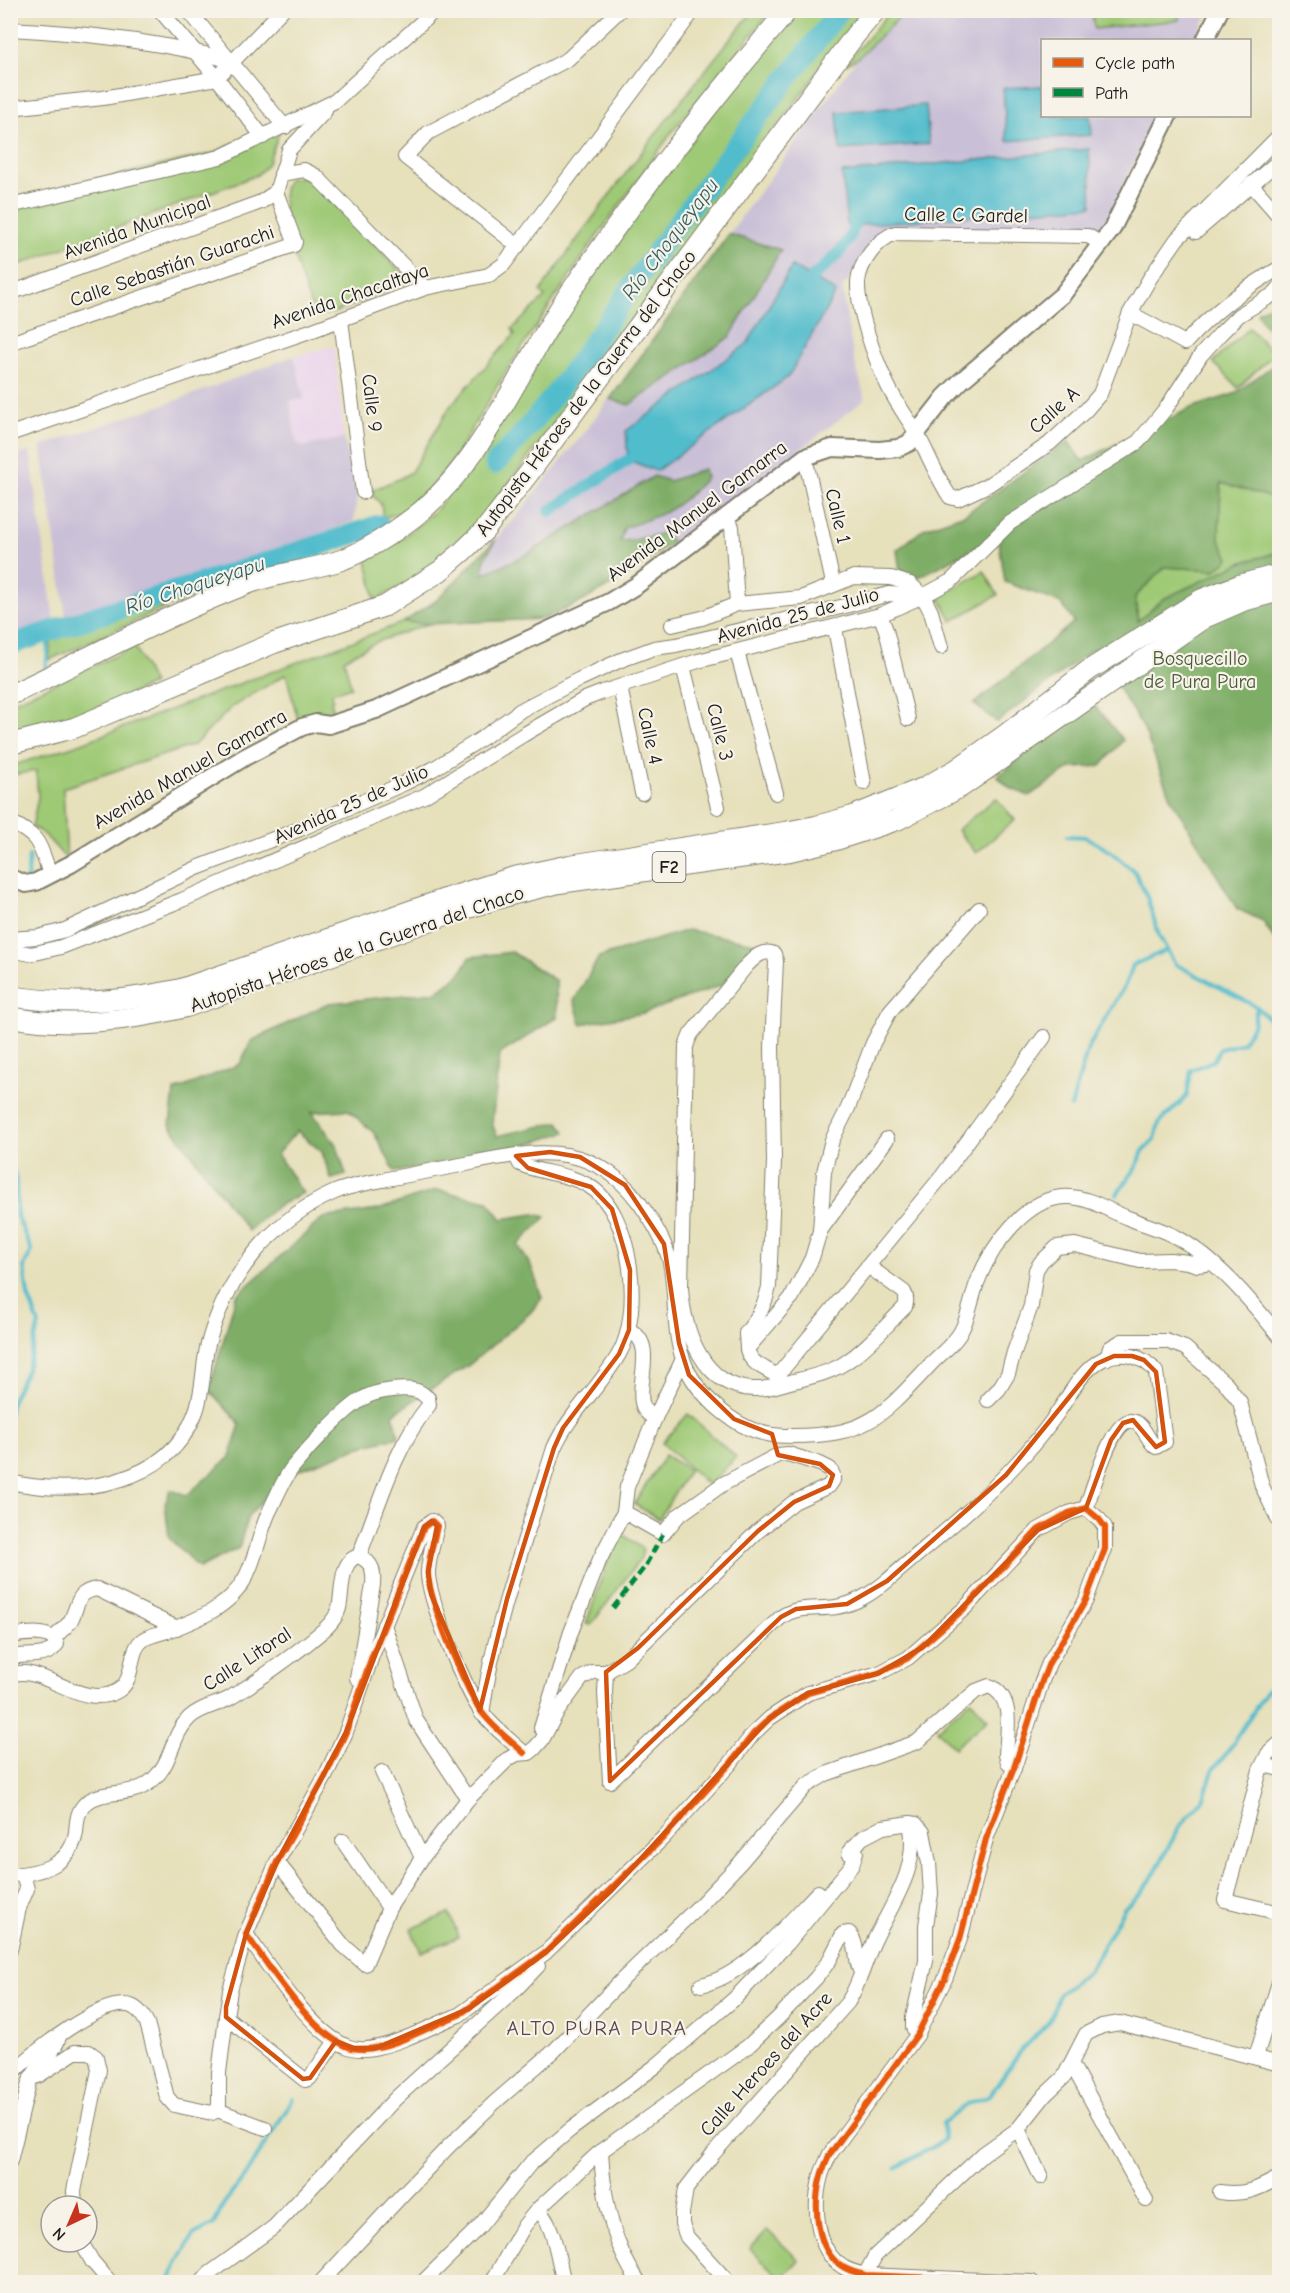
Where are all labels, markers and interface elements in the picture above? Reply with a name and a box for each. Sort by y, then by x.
legend [1041,39,1251,117]
text: Cycle path [1095,53,1175,74]
text: Path [1095,83,1128,104]
water label: Río Choqueyapu [617,174,723,304]
street label: Avenida Municipal [60,190,214,264]
street label: Calle C Gardel [904,202,1028,228]
street label: Calle Sebastián Guarachi [67,220,277,312]
street label: Autopista Héroes de la Guerra del Chaco [471,246,701,540]
street label: Avenida Chacaltaya [268,258,432,334]
street label: Calle 9 [357,372,387,434]
street label: Calle A [1024,381,1084,439]
street label: Avenida Manuel Gamarra [602,436,792,586]
street label: Calle 1 [820,486,856,546]
water label: Río Choqueyapu [122,551,268,619]
street label: Avenida 25 de Julio [714,582,882,648]
park label: Bosquecillo de Pura Pura [1144,647,1256,693]
street label: Calle 3 [702,701,738,763]
street label: Avenida Manuel Gamarra [89,704,291,834]
street label: Calle 4 [633,705,667,767]
street label: Avenida 25 de Julio [270,760,432,848]
road number: F2 [652,852,686,882]
street label: Autopista Héroes de la Guerra del Chaco [187,881,527,1017]
street label: Calle Litoral [199,1622,295,1696]
street label: Calle Heroes del Acre [695,1987,837,2141]
district label: ALTO PURA PURA [506,2016,688,2040]
north arrow [39,2194,99,2254]
text: N [49,2224,69,2244]

